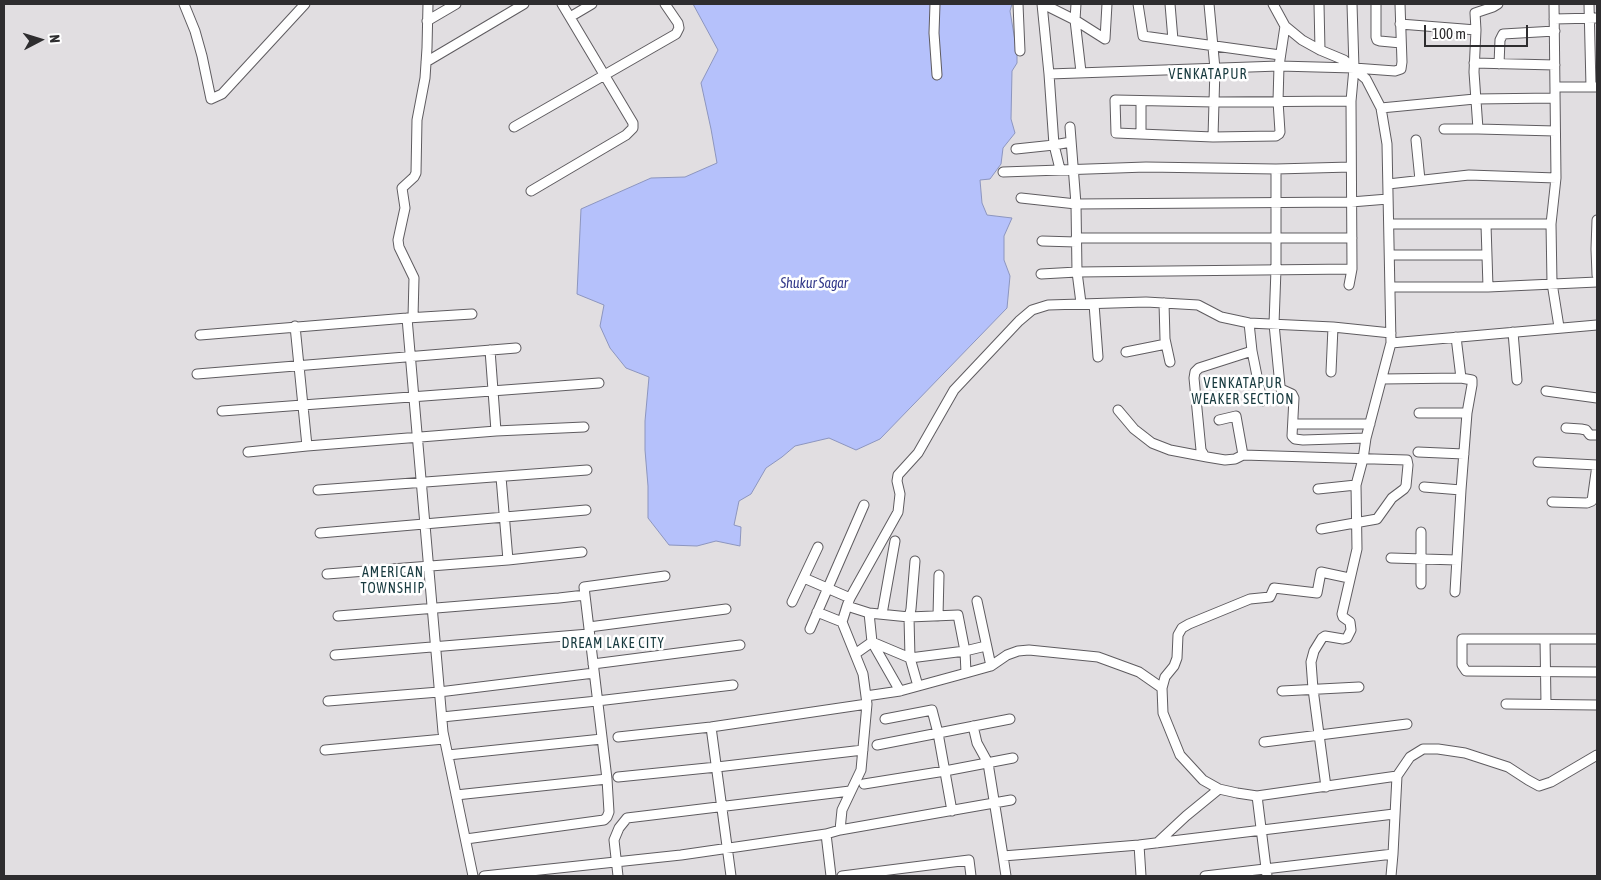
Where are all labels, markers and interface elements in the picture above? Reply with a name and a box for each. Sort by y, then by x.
north arrow [15,15,65,65]
scale bar [1426,15,1530,47]
text: 100 m [1432,25,1466,42]
text: N [47,34,63,43]
district label: VENKATAPUR [1167,67,1249,83]
water label: Shukur Sagar [780,276,848,292]
district label: VENKATAPUR WEAKER SECTION [1190,376,1296,408]
district label: AMERICAN TOWNSHIP [360,565,426,598]
district label: DREAM LAKE CITY [560,636,666,652]

